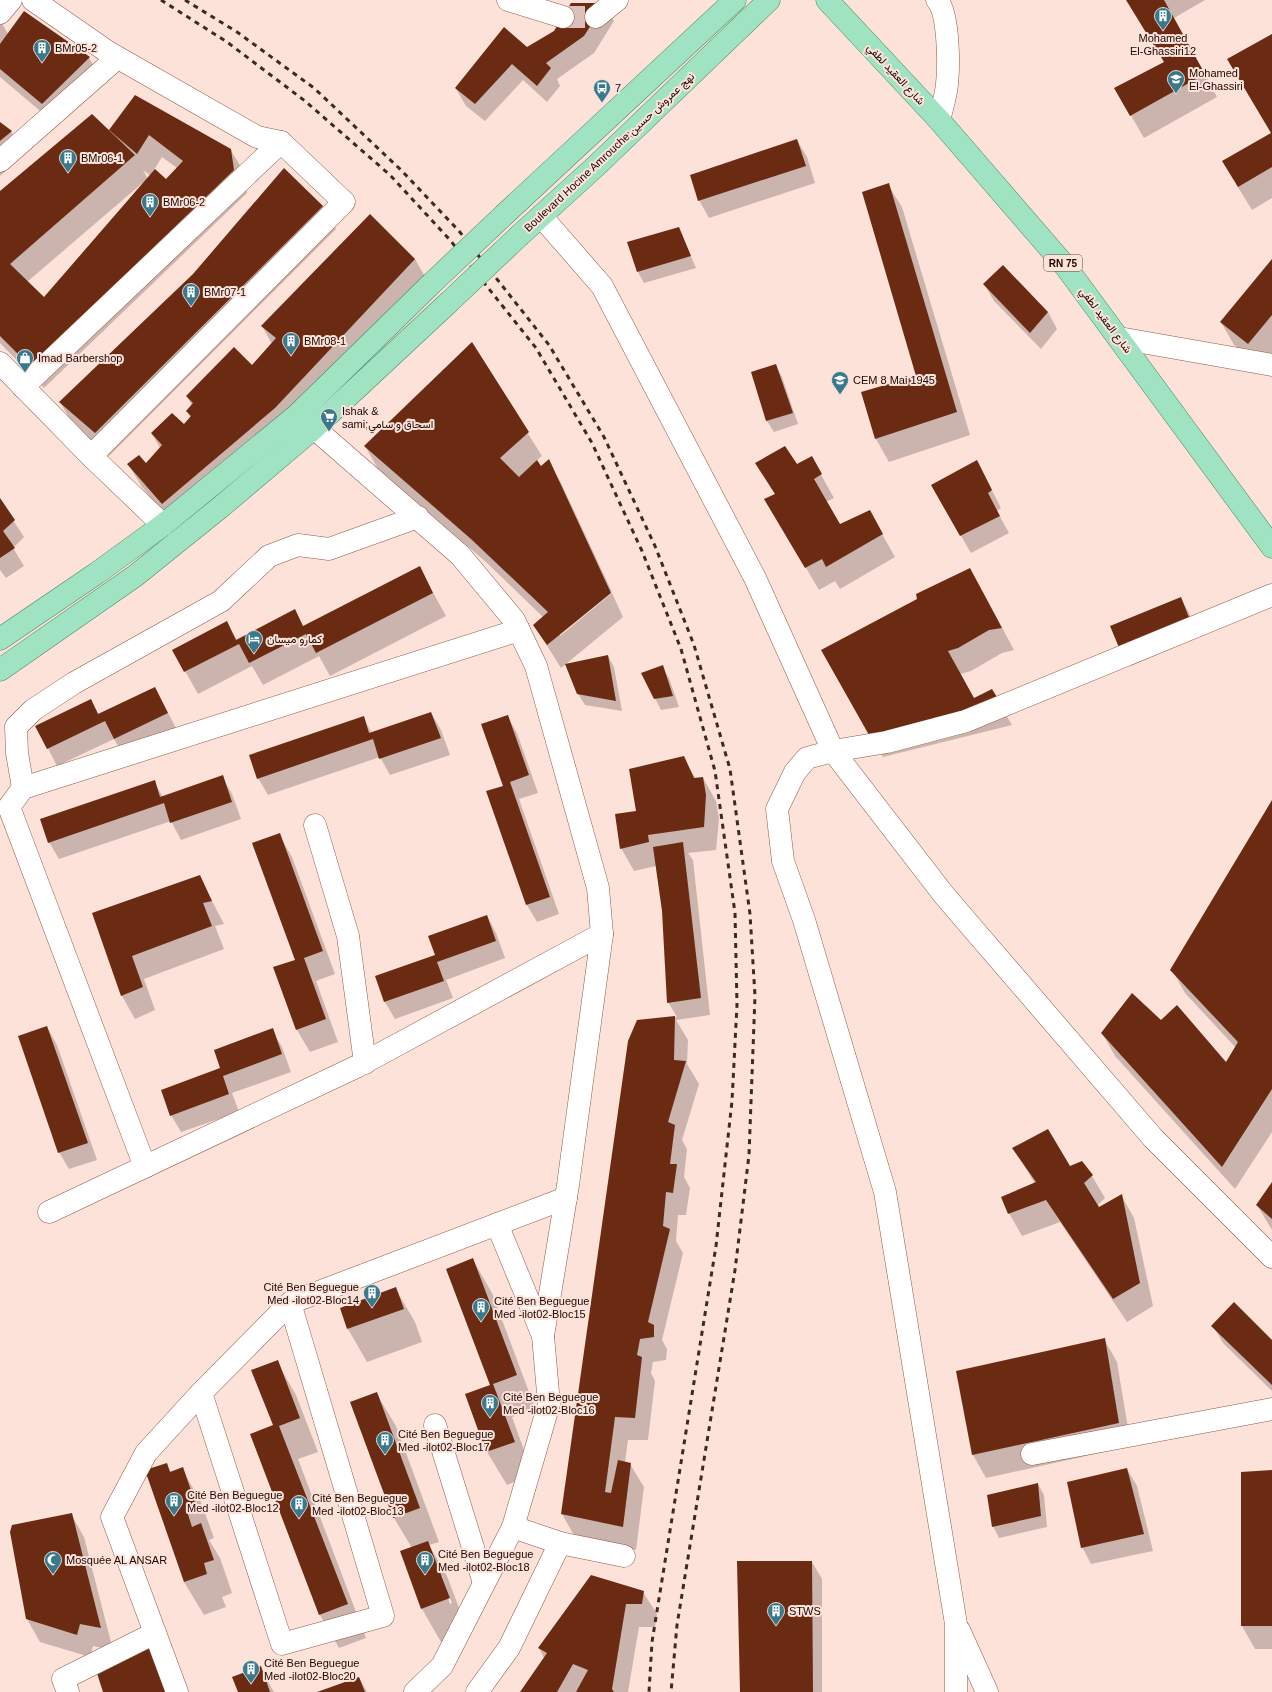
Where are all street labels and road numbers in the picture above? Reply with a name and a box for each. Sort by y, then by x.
street label: شارع العقيد لطفي [862,41,927,110]
street label: Boulevard Hocine Amrouche;نهج عمروش حسين [522,70,698,236]
road number: RN 75 [1044,255,1082,271]
street label: شارع العقيد لطفي [1074,285,1135,358]

